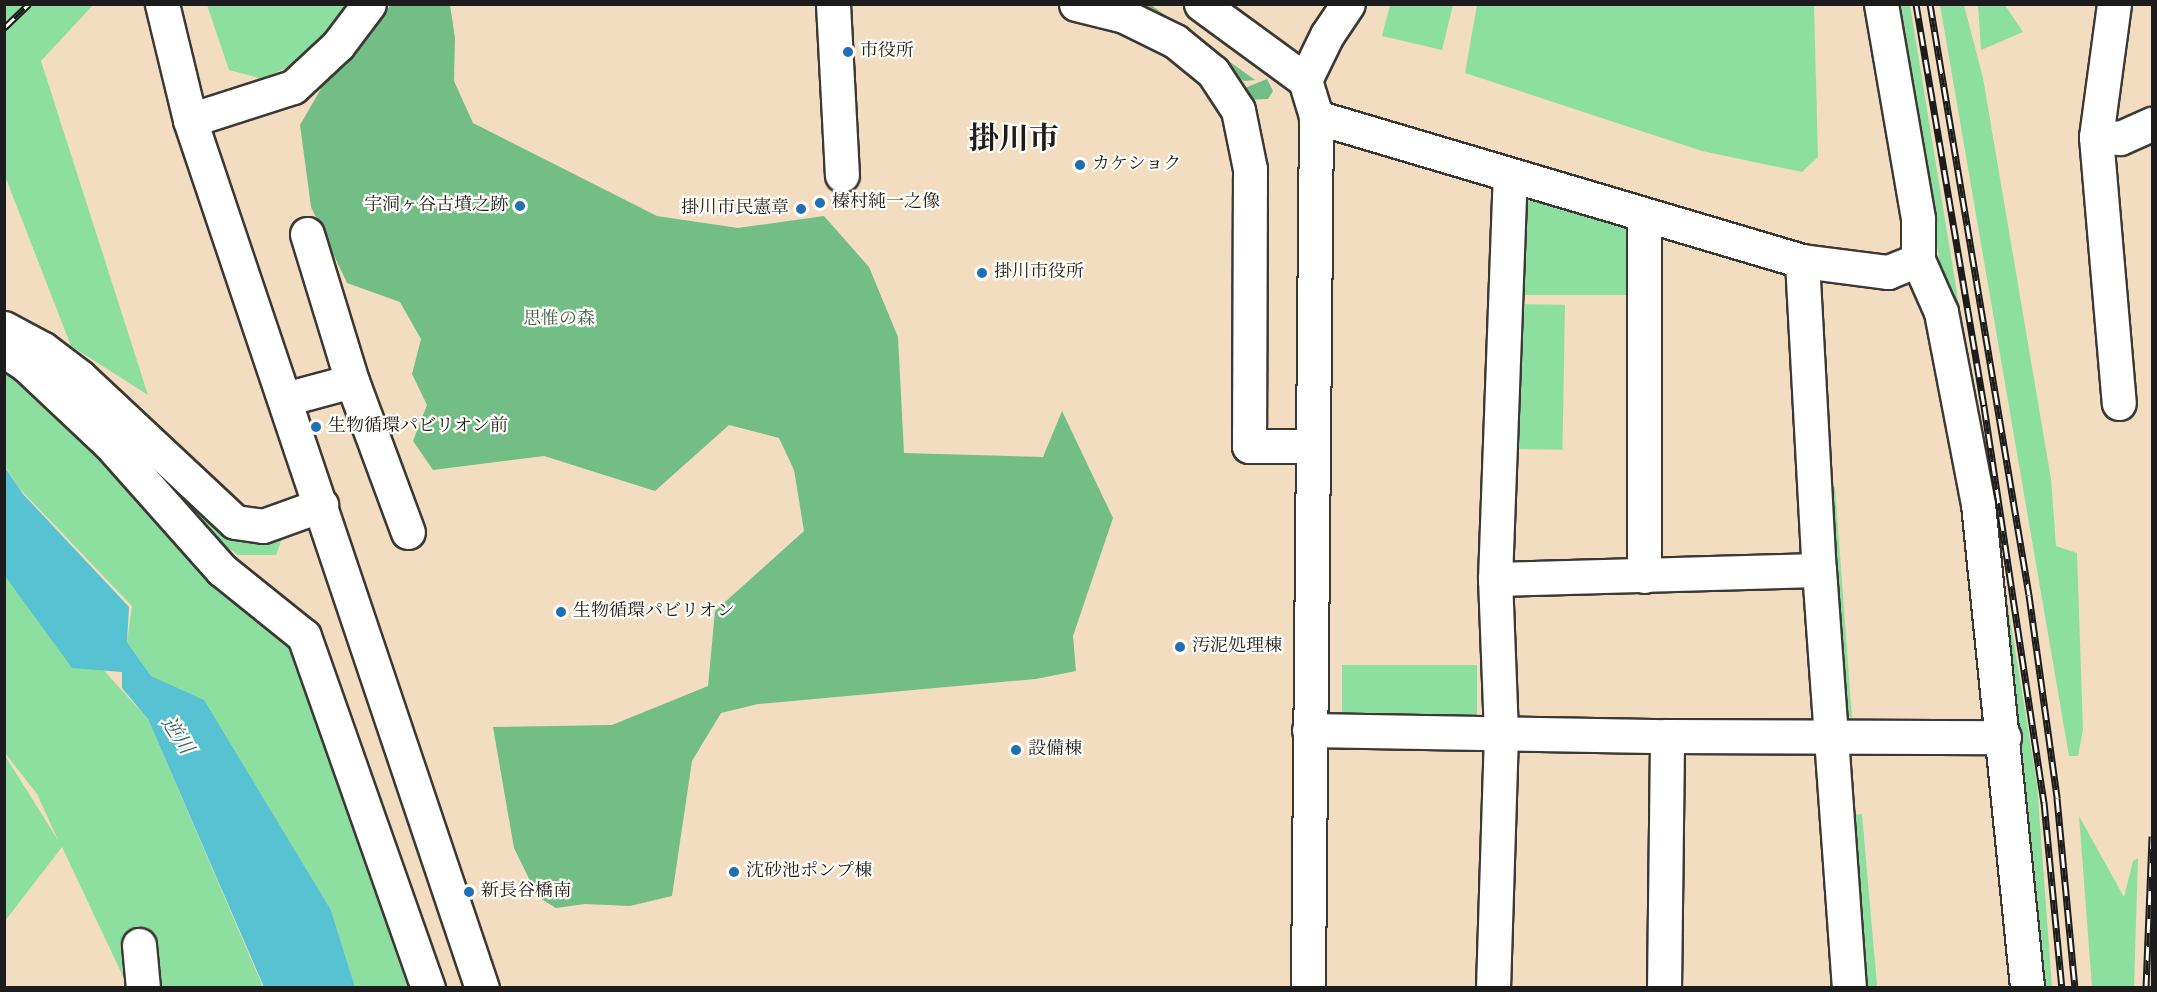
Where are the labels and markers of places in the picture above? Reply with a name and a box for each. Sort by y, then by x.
place label: 市役所 [860,41,914,63]
marker: 市役所 [841,45,855,59]
place label: カケショク [1092,154,1182,176]
marker: カケショク [1073,158,1087,172]
place label: 榛村純一之像 [832,192,940,214]
place label: 宇洞ヶ谷古墳之跡 [364,195,508,217]
marker: 榛村純一之像 [813,196,827,210]
place label: 掛川市民憲章 [681,198,789,220]
marker: 宇洞ヶ谷古墳之跡 [513,199,527,213]
marker: 掛川市民憲章 [794,202,808,216]
place label: 掛川市役所 [994,262,1084,284]
marker: 掛川市役所 [975,266,989,280]
place label: 生物循環パビリオン前 [328,416,508,438]
marker: 生物循環パビリオン前 [309,420,323,434]
place label: 生物循環パビリオン [573,601,735,623]
marker: 生物循環パビリオン [554,605,568,619]
place label: 汚泥処理棟 [1192,636,1282,658]
marker: 汚泥処理棟 [1173,640,1187,654]
place label: 設備棟 [1028,739,1082,761]
marker: 設備棟 [1009,743,1023,757]
place label: 沈砂池ポンプ棟 [746,861,872,883]
marker: 沈砂池ポンプ棟 [727,865,741,879]
place label: 新長谷橋南 [481,881,571,903]
marker: 新長谷橋南 [462,885,476,899]

